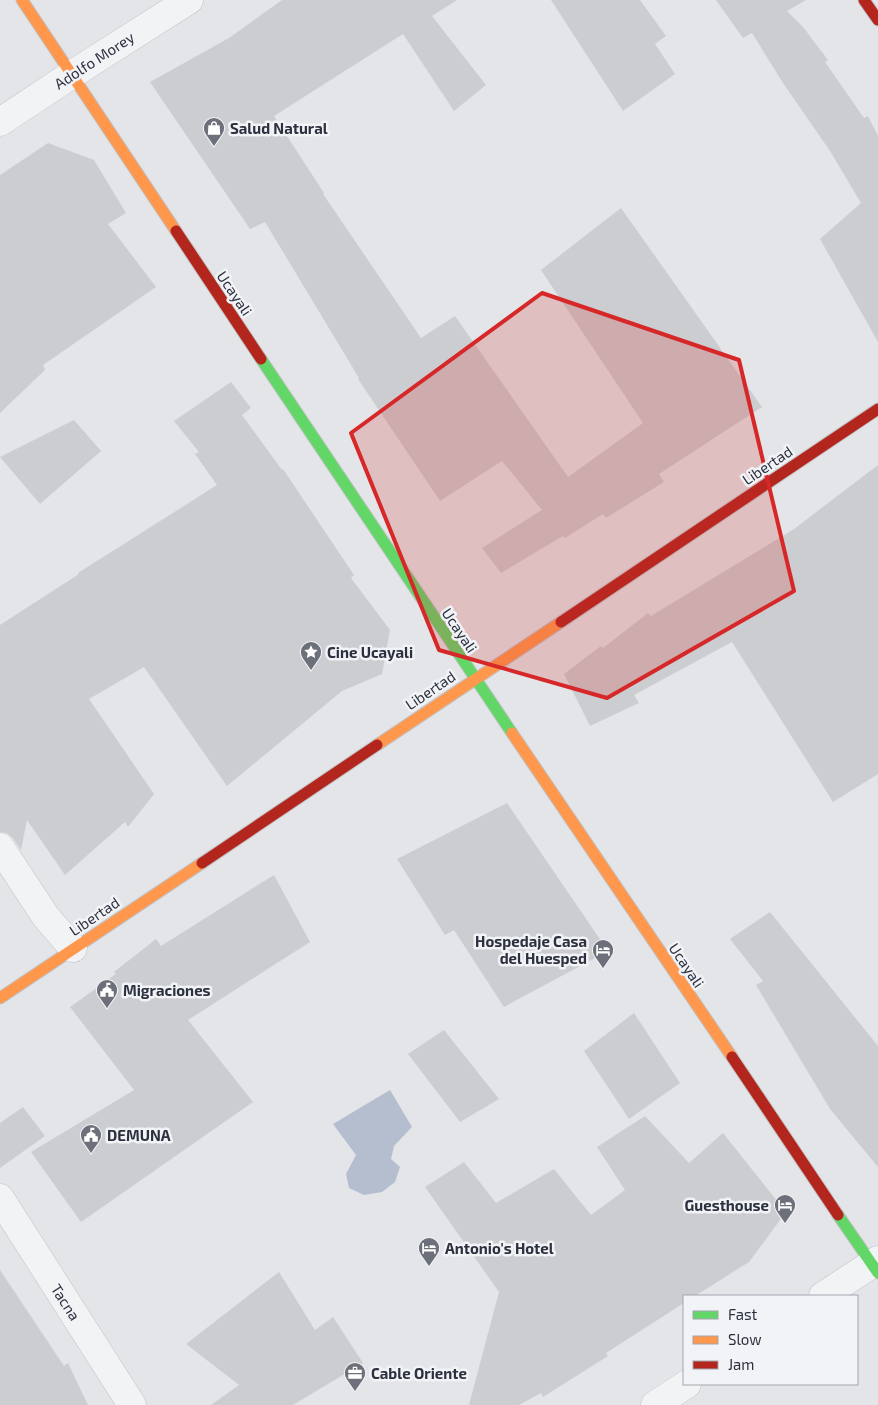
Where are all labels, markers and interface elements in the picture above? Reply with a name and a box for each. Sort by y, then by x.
street label: Adolfo Morey [51,27,137,93]
shop icon: Salud Natural [202,116,226,147]
place label: Salud Natural [230,119,328,137]
street label: Ucayali [214,267,256,319]
street label: Libertad [739,442,795,488]
street label: Ucayali [439,604,481,656]
place icon: Cine Ucayali [299,640,323,671]
place label: Cine Ucayali [327,643,413,662]
street label: Libertad [402,667,458,713]
street label: Libertad [66,893,122,939]
place label: Hospedaje Casa del Huesped [475,932,587,967]
hotel icon: Hospedaje Casa del Huesped [591,938,615,969]
street label: Ucayali [666,939,708,991]
public building icon: Migraciones [95,978,119,1009]
place label: Migraciones [123,981,211,999]
public building icon: DEMUNA [79,1123,103,1154]
place label: DEMUNA [107,1126,171,1144]
hotel icon: Guesthouse [773,1193,797,1224]
place label: Guesthouse [685,1196,769,1214]
hotel icon: Antonio's Hotel [417,1236,441,1267]
place label: Antonio's Hotel [445,1239,554,1257]
street label: Tacna [48,1280,84,1324]
legend [683,1295,858,1385]
text: Fast [728,1305,758,1323]
text: Slow [728,1330,762,1348]
text: Jam [728,1355,754,1373]
office icon: Cable Oriente [343,1361,367,1392]
place label: Cable Oriente [371,1364,467,1382]

